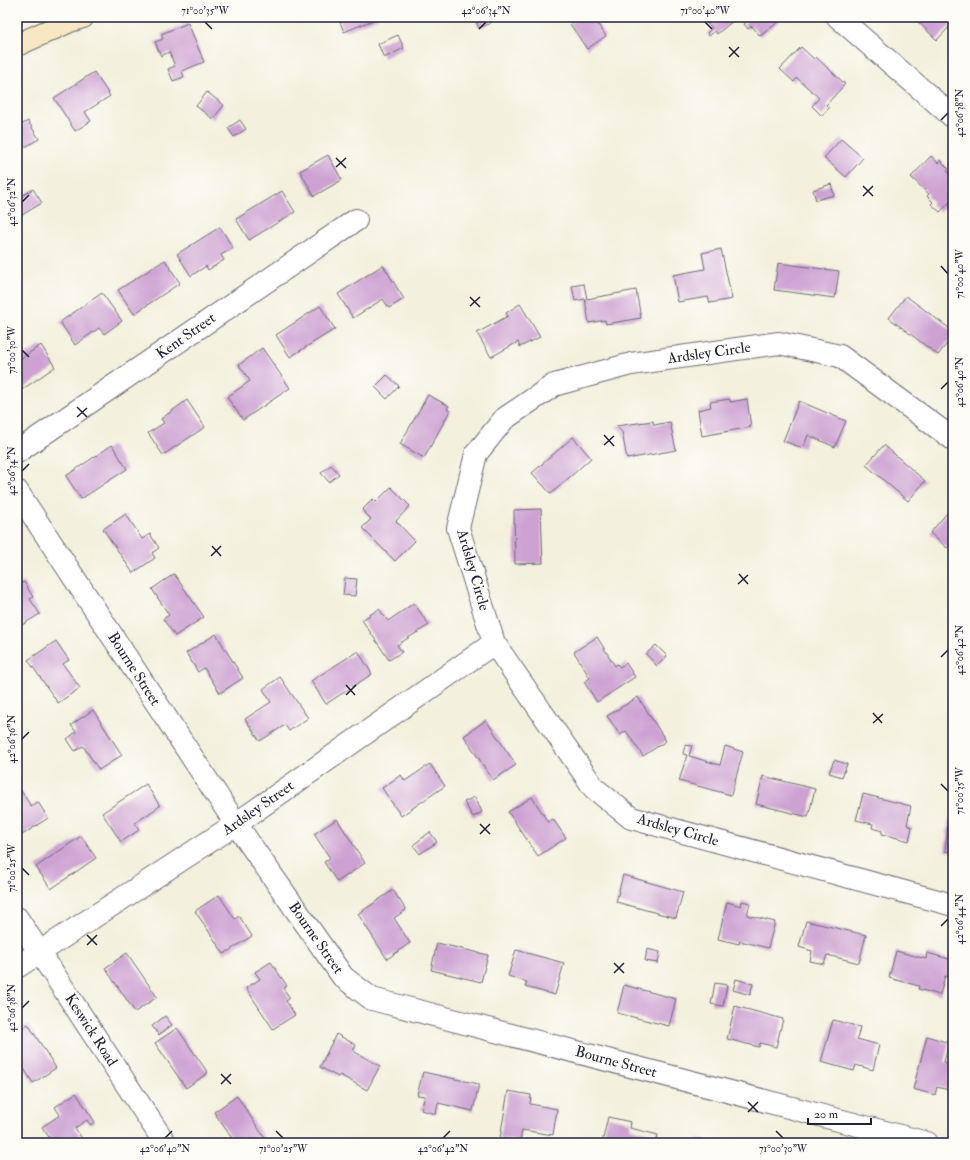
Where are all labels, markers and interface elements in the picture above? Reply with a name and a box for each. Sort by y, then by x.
text: 71°00'35"W [181,5,229,17]
text: 42°06'34"N [461,5,511,17]
text: 71°00'40"W [680,5,731,17]
text: 42°06'38"N [954,89,966,137]
text: 42°06'32"N [6,177,18,226]
text: 71°00'40"W [954,248,966,299]
street label: Kent Street [153,309,220,363]
text: 71°00'30"W [6,325,18,374]
street label: Ardsley Circle [665,338,752,368]
text: 42°06'40"N [954,357,966,407]
text: 42°06'34"N [6,446,18,496]
street label: Ardsley Circle [452,526,494,613]
text: 42°06'42"N [954,625,966,675]
street label: Bourne Street [103,629,165,709]
text: 42°06'36"N [6,715,18,763]
text: 71°00'35"W [954,767,966,815]
street label: Ardsley Street [218,776,298,840]
street label: Ardsley Circle [634,809,721,851]
text: 71°00'25"W [6,843,18,892]
text: 42°06'44"N [954,894,966,944]
street label: Bourne Street [284,898,348,978]
text: 42°06'38"N [6,984,18,1032]
street label: Keswick Road [61,990,122,1070]
street label: Bourne Street [573,1042,659,1082]
scale bar [808,1100,871,1126]
text: 20 m [814,1107,839,1122]
text: 42°06'40"N [140,1143,190,1155]
text: 71°00'25"W [259,1143,308,1155]
text: 42°06'42"N [418,1143,468,1155]
text: 71°00'30"W [759,1143,808,1155]

